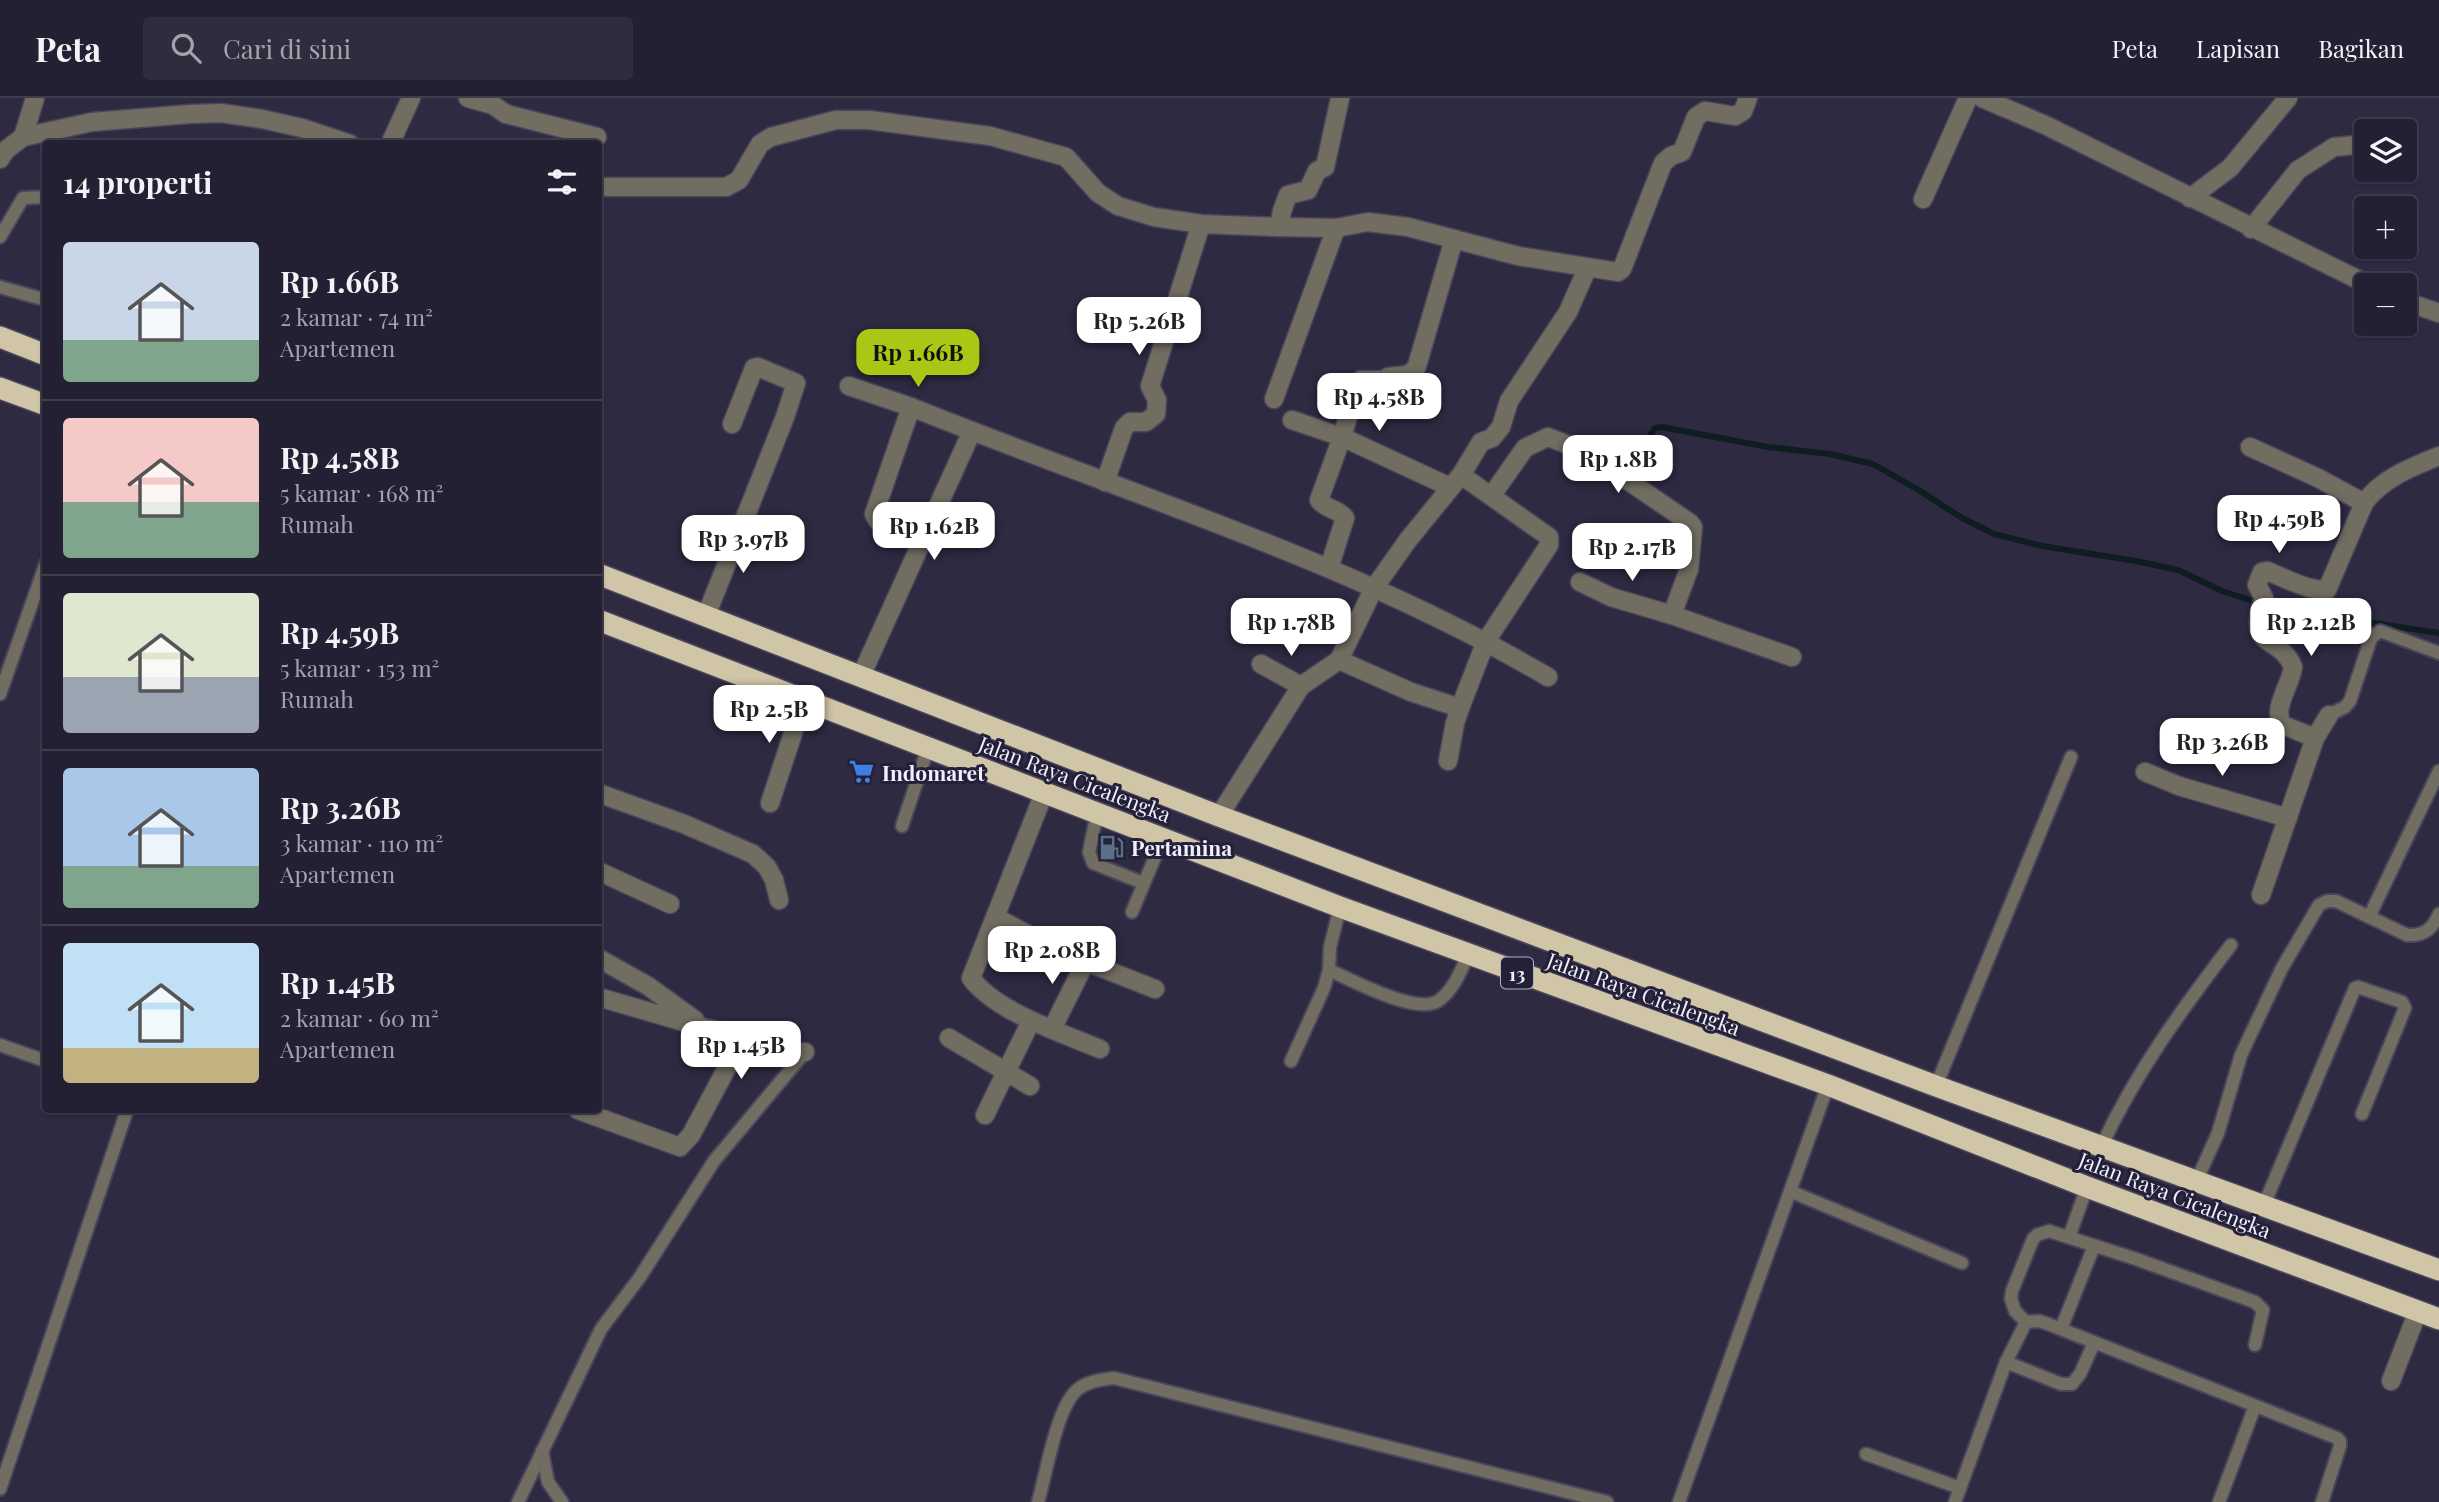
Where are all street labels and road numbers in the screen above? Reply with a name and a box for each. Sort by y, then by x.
street label: Jalan Raya Cicalengka [974,728,1176,828]
street label: Jalan Raya Cicalengka [1543,945,1745,1041]
road number: 13 [1501,958,1533,988]
street label: Jalan Raya Cicalengka [2074,1144,2276,1244]

